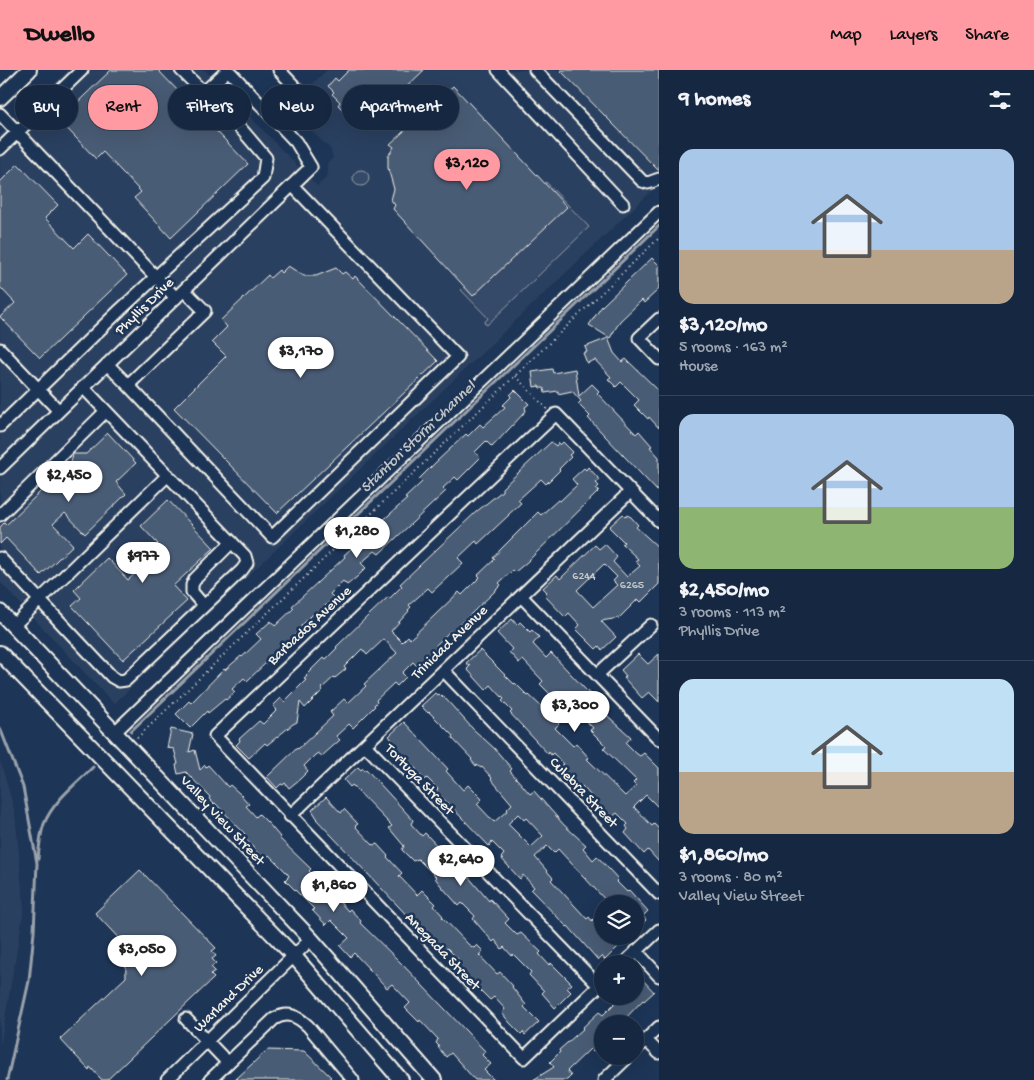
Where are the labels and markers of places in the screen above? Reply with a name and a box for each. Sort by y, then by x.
pin: $3,120 [426,148,508,191]
pin: $3,170 [260,336,342,379]
pin: $2,450 [28,460,110,503]
pin: $1,280 [316,516,398,559]
pin: $977 [113,542,173,584]
pin: $3,300 [534,690,616,733]
pin: $2,640 [420,844,502,887]
pin: $1,860 [293,870,375,913]
pin: $3,050 [101,934,183,977]

